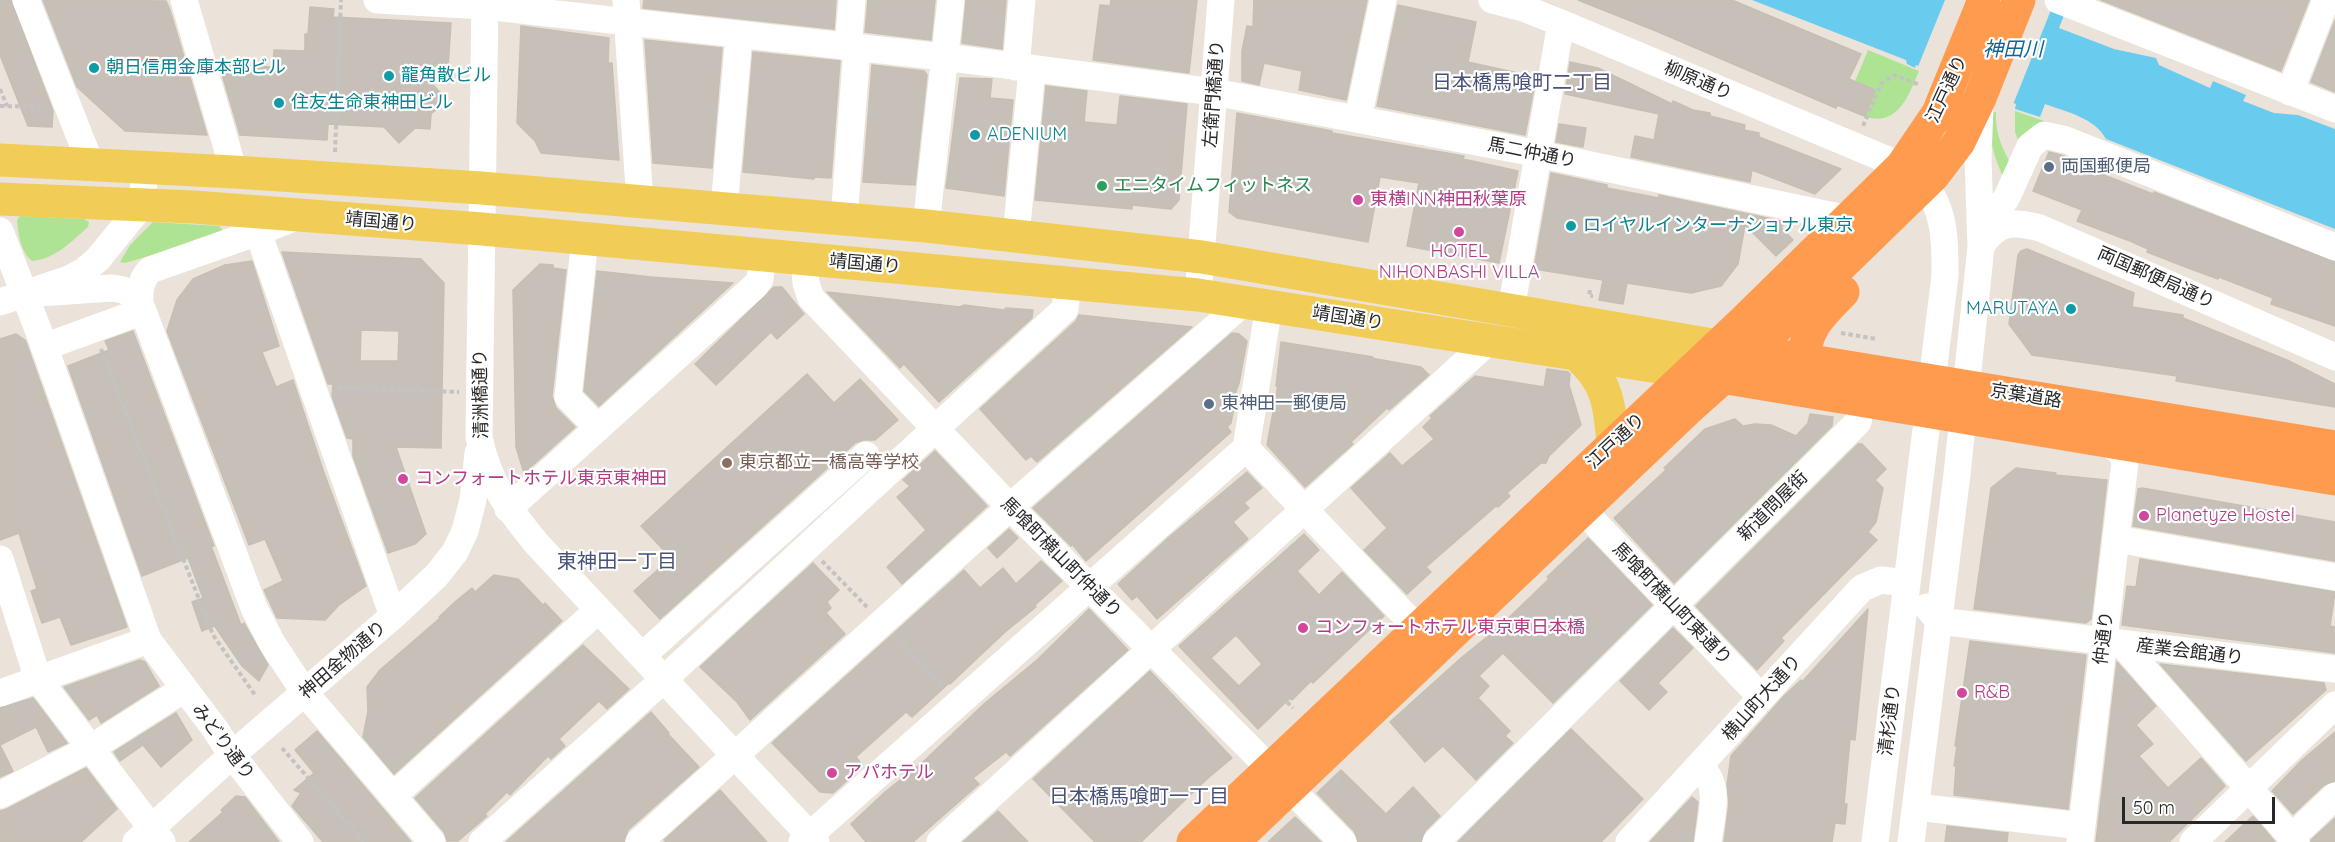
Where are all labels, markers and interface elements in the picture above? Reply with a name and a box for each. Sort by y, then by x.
water label: 神田川 [1983,38,2043,62]
street label: 左衛門橋通り [1199,39,1229,149]
street label: 江戸通り [1922,52,1972,126]
place label: 朝日信用金庫本部ビル [106,57,286,79]
street label: 柳原通り [1661,57,1735,105]
marker: 朝日信用金庫本部ビル [87,61,101,75]
place label: 龍角散ビル [401,65,491,87]
marker: 龍角散ビル [382,69,396,83]
district label: 日本橋馬喰町二丁目 [1432,71,1612,95]
place label: 住友生命東神田ビル [291,92,453,114]
marker: 住友生命東神田ビル [272,96,286,110]
place label: ADENIUM [987,124,1067,146]
marker: ADENIUM [968,128,982,142]
street label: 馬二仲通り [1486,134,1578,172]
place label: 両国郵便局 [2061,156,2151,178]
marker: 両国郵便局 [2042,160,2056,174]
place label: エニタイムフィットネス [1114,175,1312,197]
marker: エニタイムフィットネス [1095,179,1109,193]
place label: 東横INN神田秋葉原 [1370,189,1527,211]
marker: 東横INN神田秋葉原 [1351,193,1365,207]
street label: 靖国通り [344,208,418,236]
place label: ロイヤルインターナショナル東京 [1583,215,1853,237]
marker: ロイヤルインターナショナル東京 [1564,219,1578,233]
marker: HOTEL NIHONBASHI VILLA [1452,225,1466,239]
place label: HOTEL NIHONBASHI VILLA [1379,241,1539,284]
street label: 両国郵便局通り [2094,243,2218,313]
street label: 靖国通り [828,250,902,278]
place label: MARUTAYA [1966,298,2059,320]
street label: 靖国通り [1311,302,1385,334]
marker: MARUTAYA [2064,302,2078,316]
street label: 清洲橋通り [469,349,493,439]
street label: 京葉道路 [1989,380,2063,412]
place label: 東神田一郵便局 [1221,393,1347,415]
marker: 東神田一郵便局 [1202,397,1216,411]
street label: 江戸通り [1582,409,1650,473]
place label: 東京都立一橋高等学校 [739,452,919,474]
marker: 東京都立一橋高等学校 [720,456,734,470]
street label: 新道問屋街 [1734,467,1812,545]
place label: コンフォートホテル東京東神田 [415,468,667,490]
marker: コンフォートホテル東京東神田 [396,472,410,486]
street label: 馬喰町横山町仲通り [996,493,1126,623]
place label: Planetyze Hostel [2156,505,2295,527]
marker: Planetyze Hostel [2137,509,2151,523]
street label: 馬喰町横山町東通り [1608,538,1736,670]
district label: 東神田一丁目 [557,550,677,574]
street label: 仲通り [2090,610,2118,666]
street label: 神田金物通り [295,616,391,704]
place label: コンフォートホテル東京東日本橋 [1315,617,1585,639]
marker: コンフォートホテル東京東日本橋 [1296,621,1310,635]
street label: 産業会館通り [2135,635,2245,669]
street label: 横山町大通り [1718,651,1806,745]
place label: R&B [1974,682,2010,704]
street label: 清杉通り [1875,683,1905,757]
marker: R&B [1955,686,1969,700]
street label: みどり通り [187,700,259,784]
place label: アパホテル [844,762,934,784]
marker: アパホテル [825,766,839,780]
district label: 日本橋馬喰町一丁目 [1049,785,1229,809]
scale bar [2125,785,2278,823]
text: 50 m [2133,796,2175,819]

